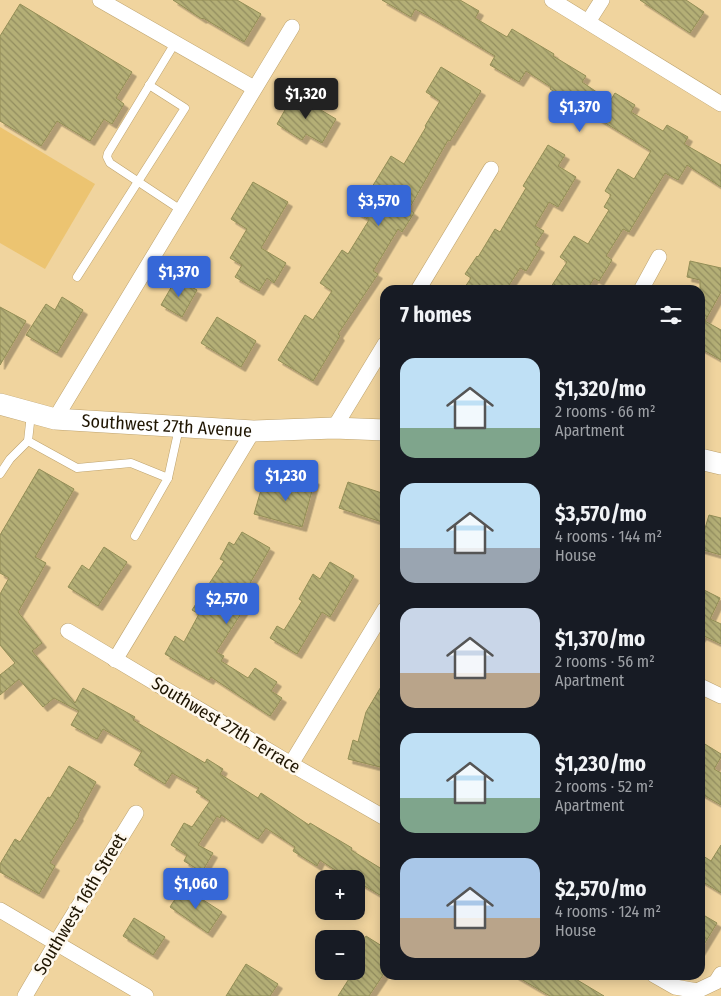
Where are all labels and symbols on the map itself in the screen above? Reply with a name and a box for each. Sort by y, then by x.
pin: $1,320 [265,78,347,120]
pin: $1,370 [539,90,621,133]
pin: $3,570 [338,184,420,227]
pin: $1,370 [138,256,220,298]
street label: Southwest 27th Avenue [81,410,253,442]
pin: $1,230 [245,460,327,502]
pin: $2,570 [186,582,268,625]
street label: Southwest 27th Terrace [148,672,304,778]
street label: Southwest 16th Street [29,829,131,979]
pin: $1,060 [155,868,237,910]

